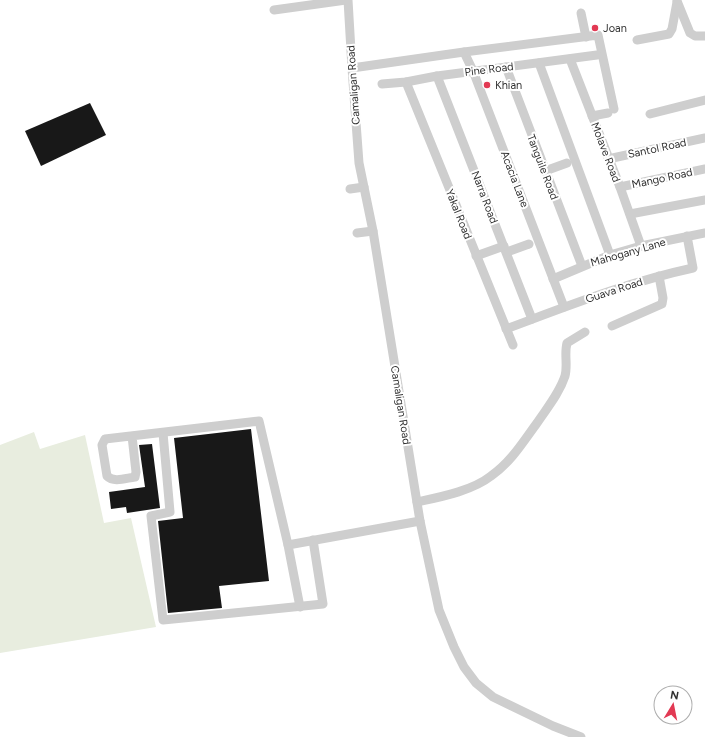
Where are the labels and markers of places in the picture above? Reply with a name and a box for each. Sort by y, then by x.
place label: Joan [603,22,627,35]
marker: Joan [590,23,600,33]
place label: Khian [495,79,522,92]
marker: Khian [482,80,492,90]

